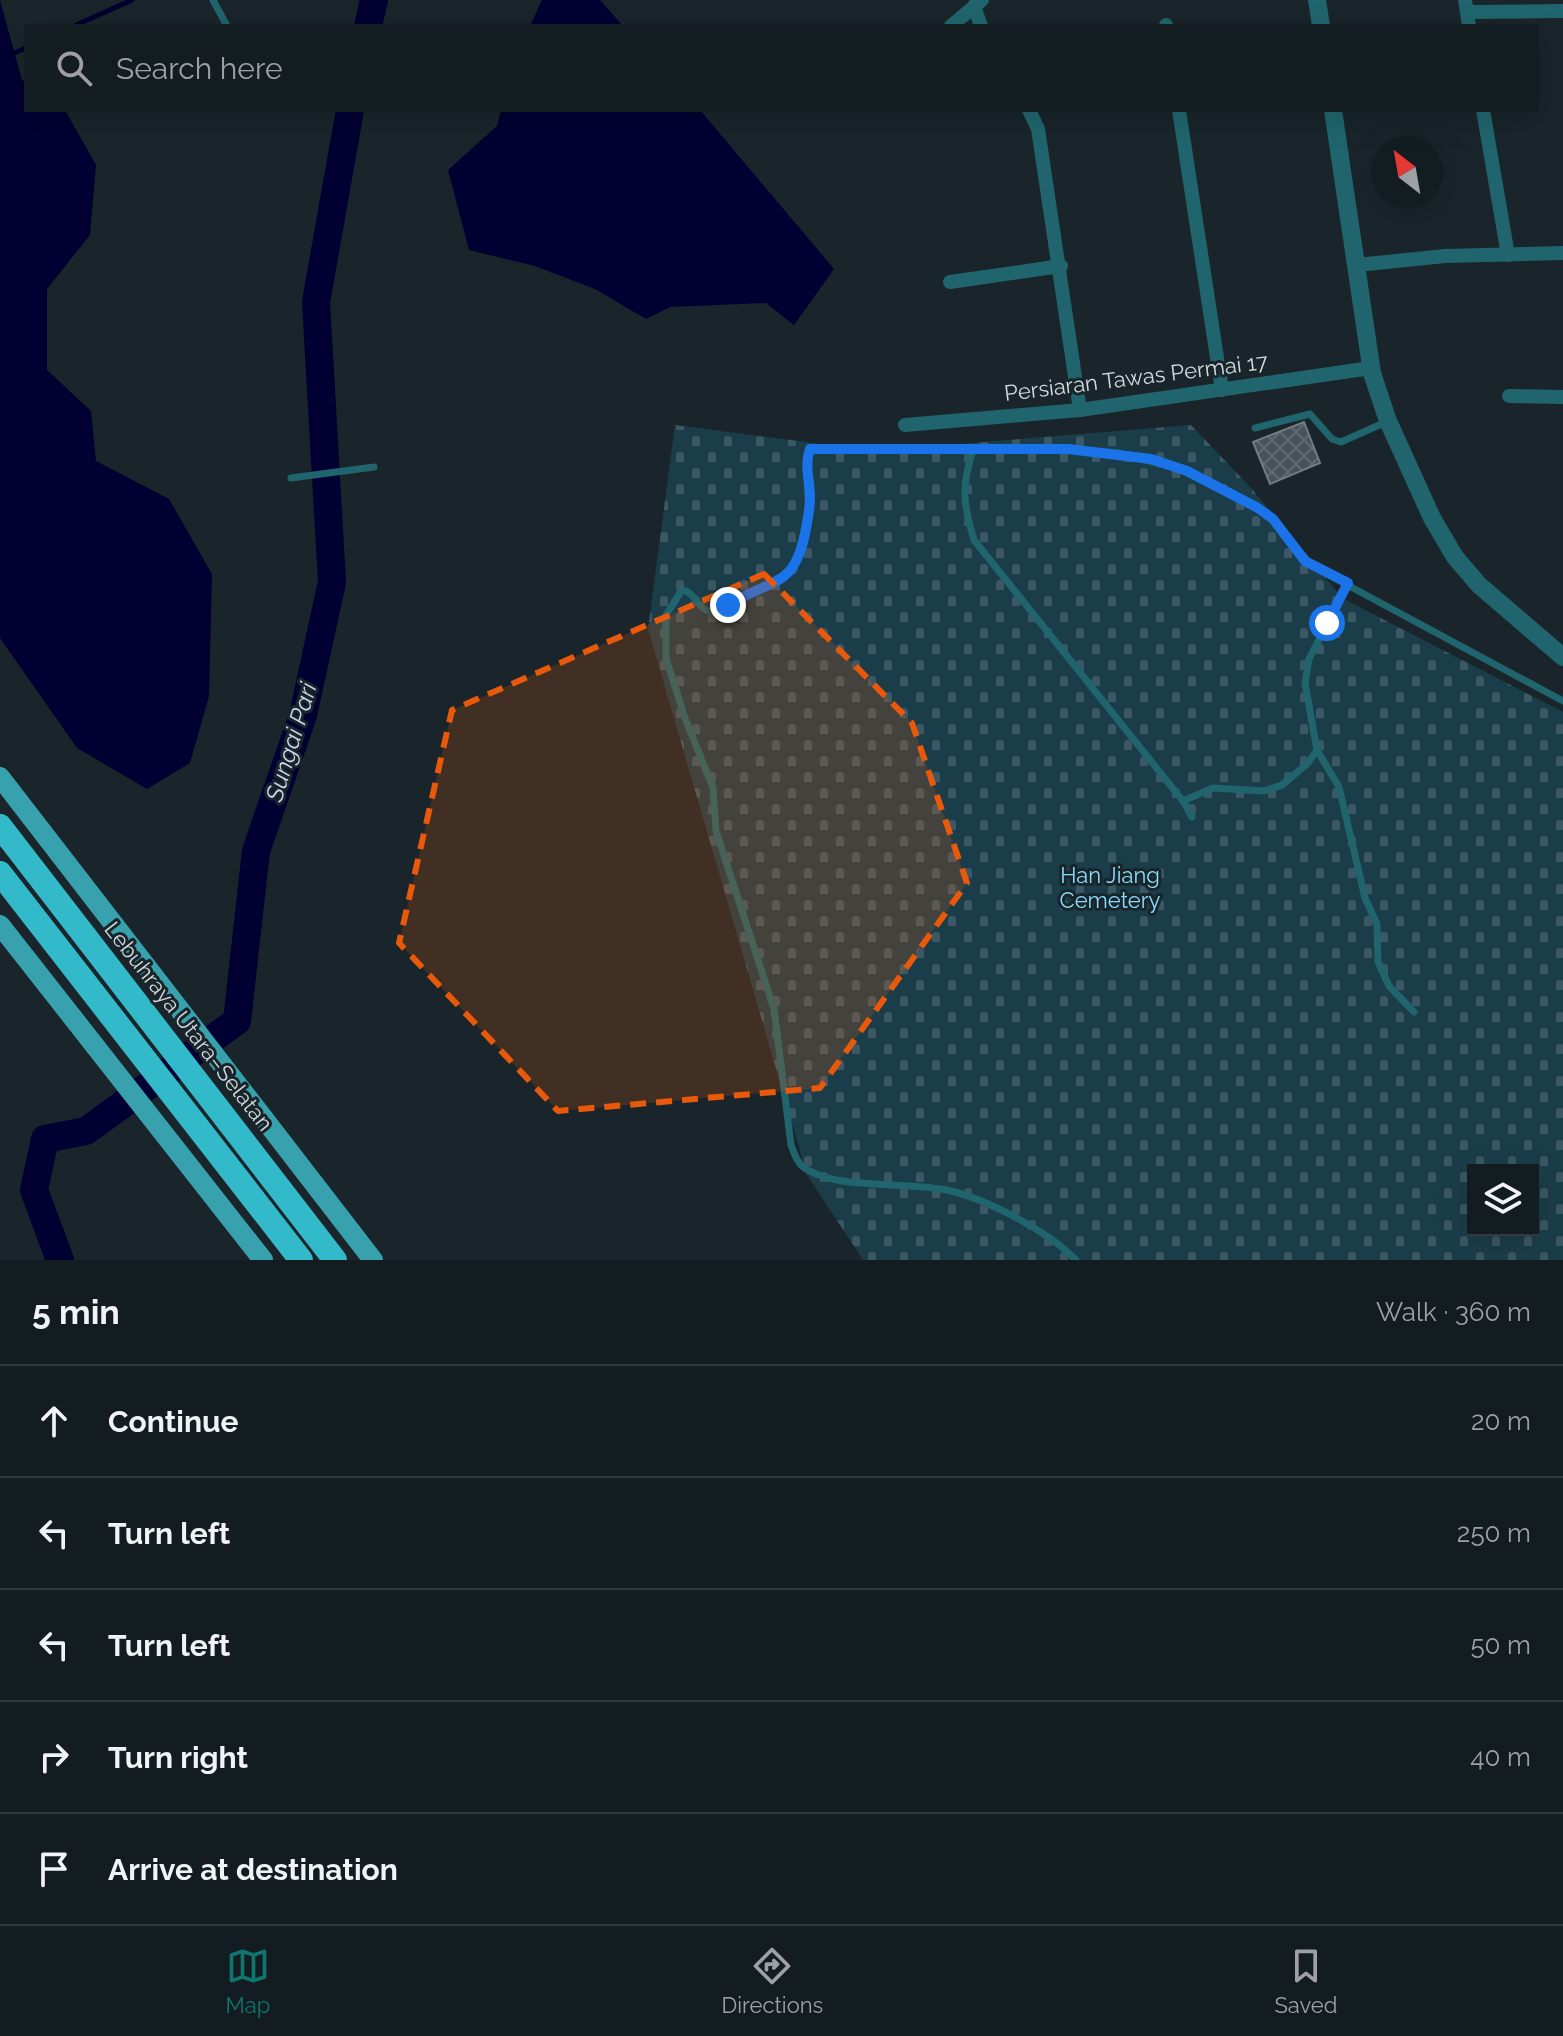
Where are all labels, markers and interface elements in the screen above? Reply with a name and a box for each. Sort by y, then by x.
search box [24,24,1539,112]
icon: search [52,46,96,90]
text: Search here [116,51,283,86]
north arrow [1371,136,1443,208]
street label: Persiaran Tawas Permai 17 [1003,348,1269,406]
route end [710,587,746,623]
route start [1309,605,1345,641]
water label: Sungai Pari [259,678,323,806]
park label: Han Jiang Cemetery [1060,862,1160,913]
street label: Lebuhraya Utara–Selatan [99,916,279,1136]
map controls [1467,1164,1539,1236]
button: layers [1467,1164,1539,1236]
text: 5 min [32,1292,120,1332]
text: Walk · 360 m [1376,1297,1531,1327]
icon: ahead [32,1399,76,1443]
text: Continue [108,1404,239,1439]
text: 20 m [1471,1406,1531,1436]
icon: left [32,1511,76,1555]
text: Turn left [108,1516,230,1551]
text: 250 m [1457,1518,1531,1548]
icon: left [32,1623,76,1667]
text: Turn left [108,1628,230,1663]
text: 50 m [1470,1630,1531,1660]
icon: right [32,1735,76,1779]
text: Turn right [108,1740,248,1775]
text: 40 m [1470,1742,1531,1772]
icon: arrive [32,1847,76,1891]
text: Arrive at destination [108,1852,398,1887]
tab: Map [226,1944,270,2018]
tab: Directions [722,1944,823,2018]
tab: Saved [1274,1944,1337,2018]

